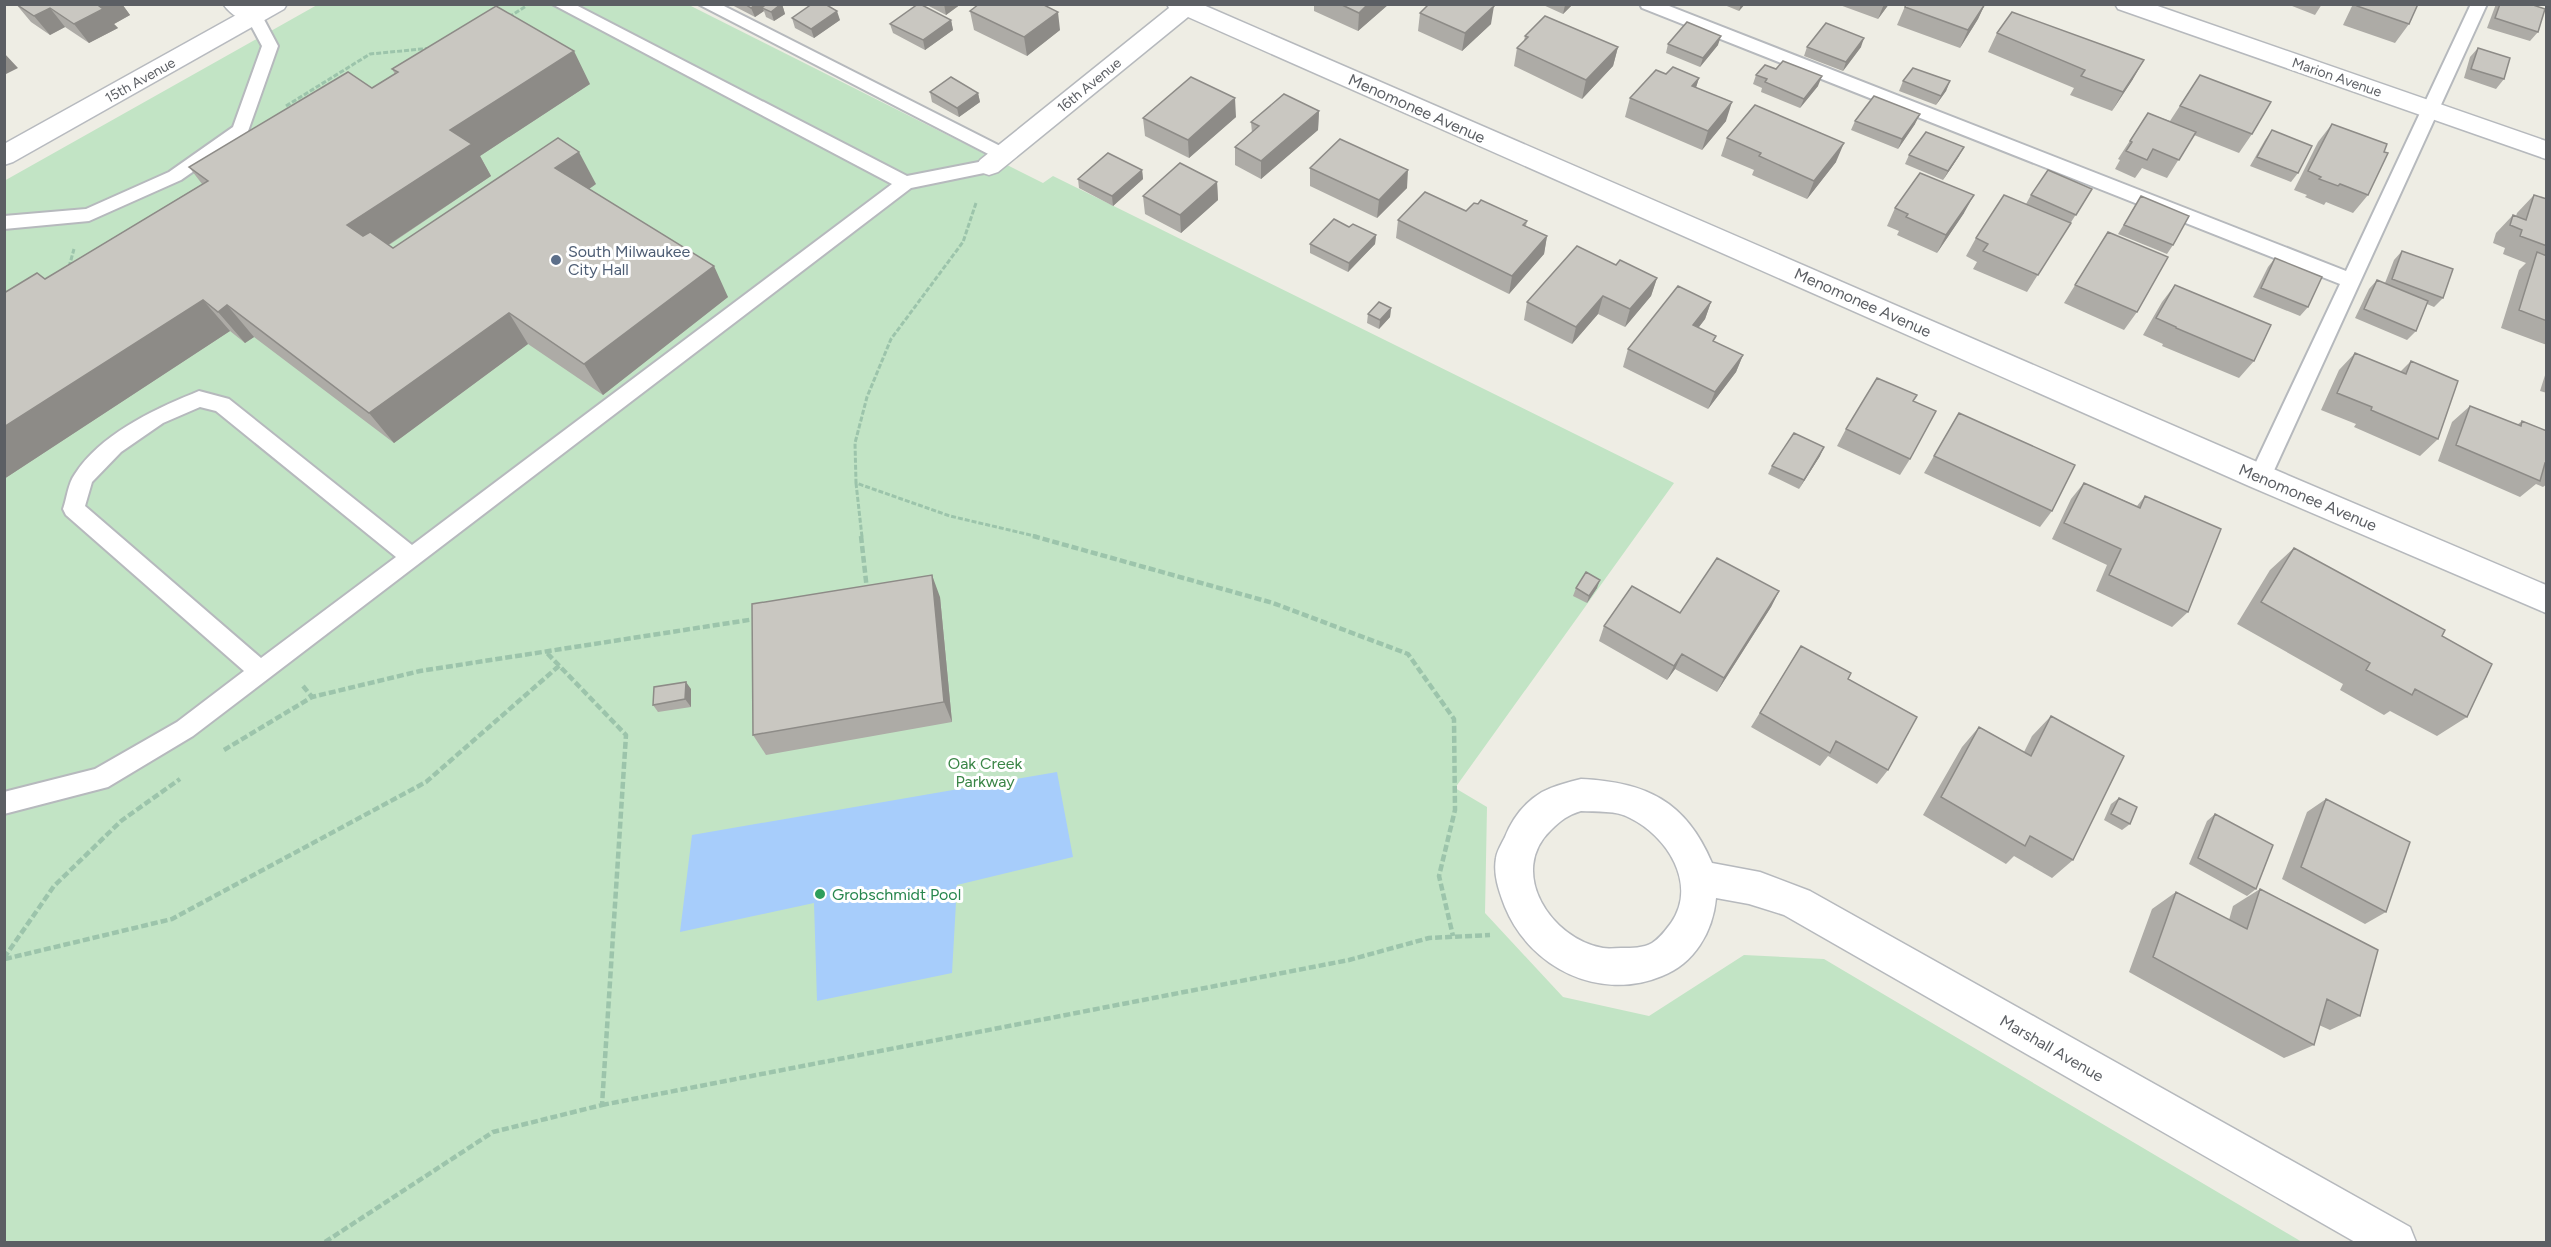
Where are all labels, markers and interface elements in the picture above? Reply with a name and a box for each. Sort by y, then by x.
street label: 15th Avenue [102,54,179,107]
street label: 16th Avenue [1054,54,1125,116]
street label: Marion Avenue [2290,54,2384,101]
street label: Menomonee Avenue [1345,70,1488,147]
place label: South Milwaukee City Hall [568,242,690,279]
marker: South Milwaukee City Hall [549,253,563,267]
street label: Menomonee Avenue [1791,264,1934,341]
street label: Menomonee Avenue [2236,460,2380,535]
park label: Oak Creek Parkway [948,754,1022,791]
place label: Grobschmidt Pool [832,885,961,904]
marker: Grobschmidt Pool [813,887,827,901]
street label: Marshall Avenue [1996,1011,2107,1086]

